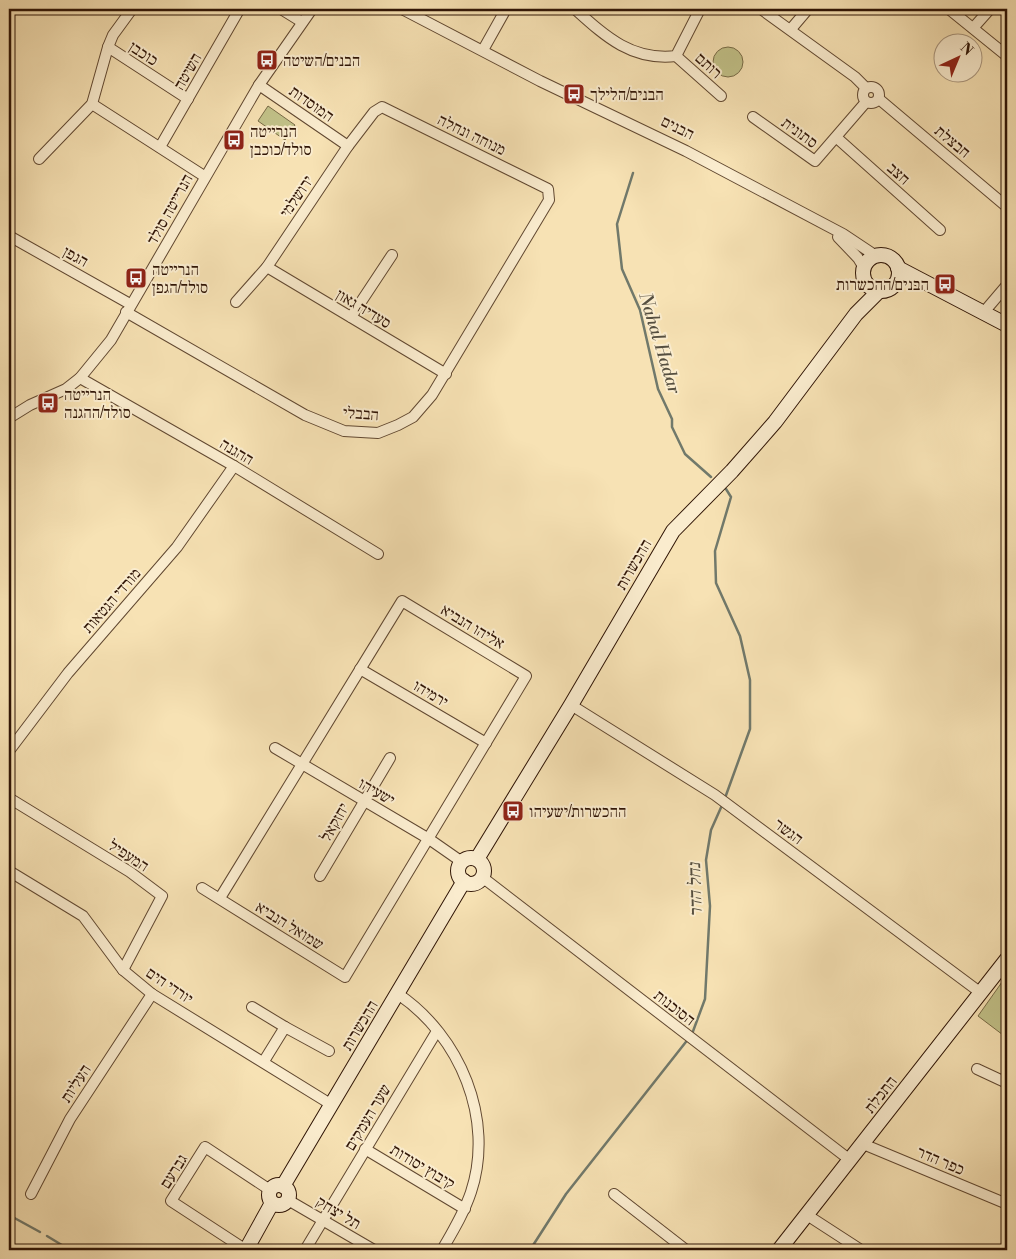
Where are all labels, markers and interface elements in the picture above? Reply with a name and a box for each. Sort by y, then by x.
north arrow [934,32,984,82]
street label: כוכבן [125,37,162,71]
text: N [956,39,977,60]
bus stop icon: הבנים/השיטה [255,48,279,72]
street label: רותם [691,48,726,83]
street label: השיטה [169,49,206,94]
place label: הבנים/השיטה [283,51,360,71]
street label: המוסדות [285,81,338,126]
bus stop icon: הבנים/הלילך [562,82,586,106]
place label: הבנים/הלילך [590,85,664,105]
street label: מנוחה ונחלה [434,110,509,160]
street label: הבנים [658,111,697,144]
street label: סתונית [777,113,822,153]
street label: חבצלת [930,121,974,163]
place label: הנרייטה סולד/כוכבן [250,122,312,160]
bus stop icon: הנרייטה סולד/כוכבן [222,128,246,152]
street label: חצב [883,158,914,189]
street label: הנרייטה סולד [142,171,197,248]
street label: ירושלמי [276,172,318,221]
street label: הגפן [59,242,92,272]
place label: הנרייטה סולד/הגפן [152,260,208,298]
bus stop icon: הנרייטה סולד/הגפן [124,266,148,290]
bus stop icon: הבנים/ההכשרות [933,272,957,296]
place label: הבנים/ההכשרות [836,275,929,295]
street label: סעדיה גאון [332,285,395,333]
water label: Nahal Hadar [633,289,686,397]
place label: הנרייטה סולד/ההגנה [64,385,131,423]
bus stop icon: הנרייטה סולד/ההגנה [36,391,60,415]
street label: הבבלי [342,403,380,425]
street label: ההגנה [216,434,257,470]
street label: ההכשרות [611,536,656,593]
street label: מורדי הגטאות [78,564,145,637]
street label: אליהו הנביא [437,600,508,654]
street label: ירמיהו [409,676,452,712]
street label: ישעיהו [355,773,398,810]
bus stop icon: ההכשרות/ישעיהו [501,799,525,823]
street label: יחזקאל [316,800,354,845]
place label: ההכשרות/ישעיהו [529,802,626,822]
street label: הגשר [770,814,807,849]
street label: המעפיל [104,835,153,876]
water label: נחל הדר [683,860,708,918]
street label: שמואל הנביא [252,897,327,955]
street label: יורדי הים [142,963,197,1009]
street label: הסוכנות [650,985,699,1030]
street label: ההכשרות [337,997,383,1054]
street label: העליות [56,1061,96,1106]
street label: התכלת [860,1072,902,1117]
street label: שער העמקים [340,1080,396,1154]
street label: קיבוץ יסודות [386,1140,459,1194]
street label: כפר הדר [914,1142,967,1180]
street label: גברעם [156,1151,192,1193]
street label: תל יצחק [312,1192,365,1234]

